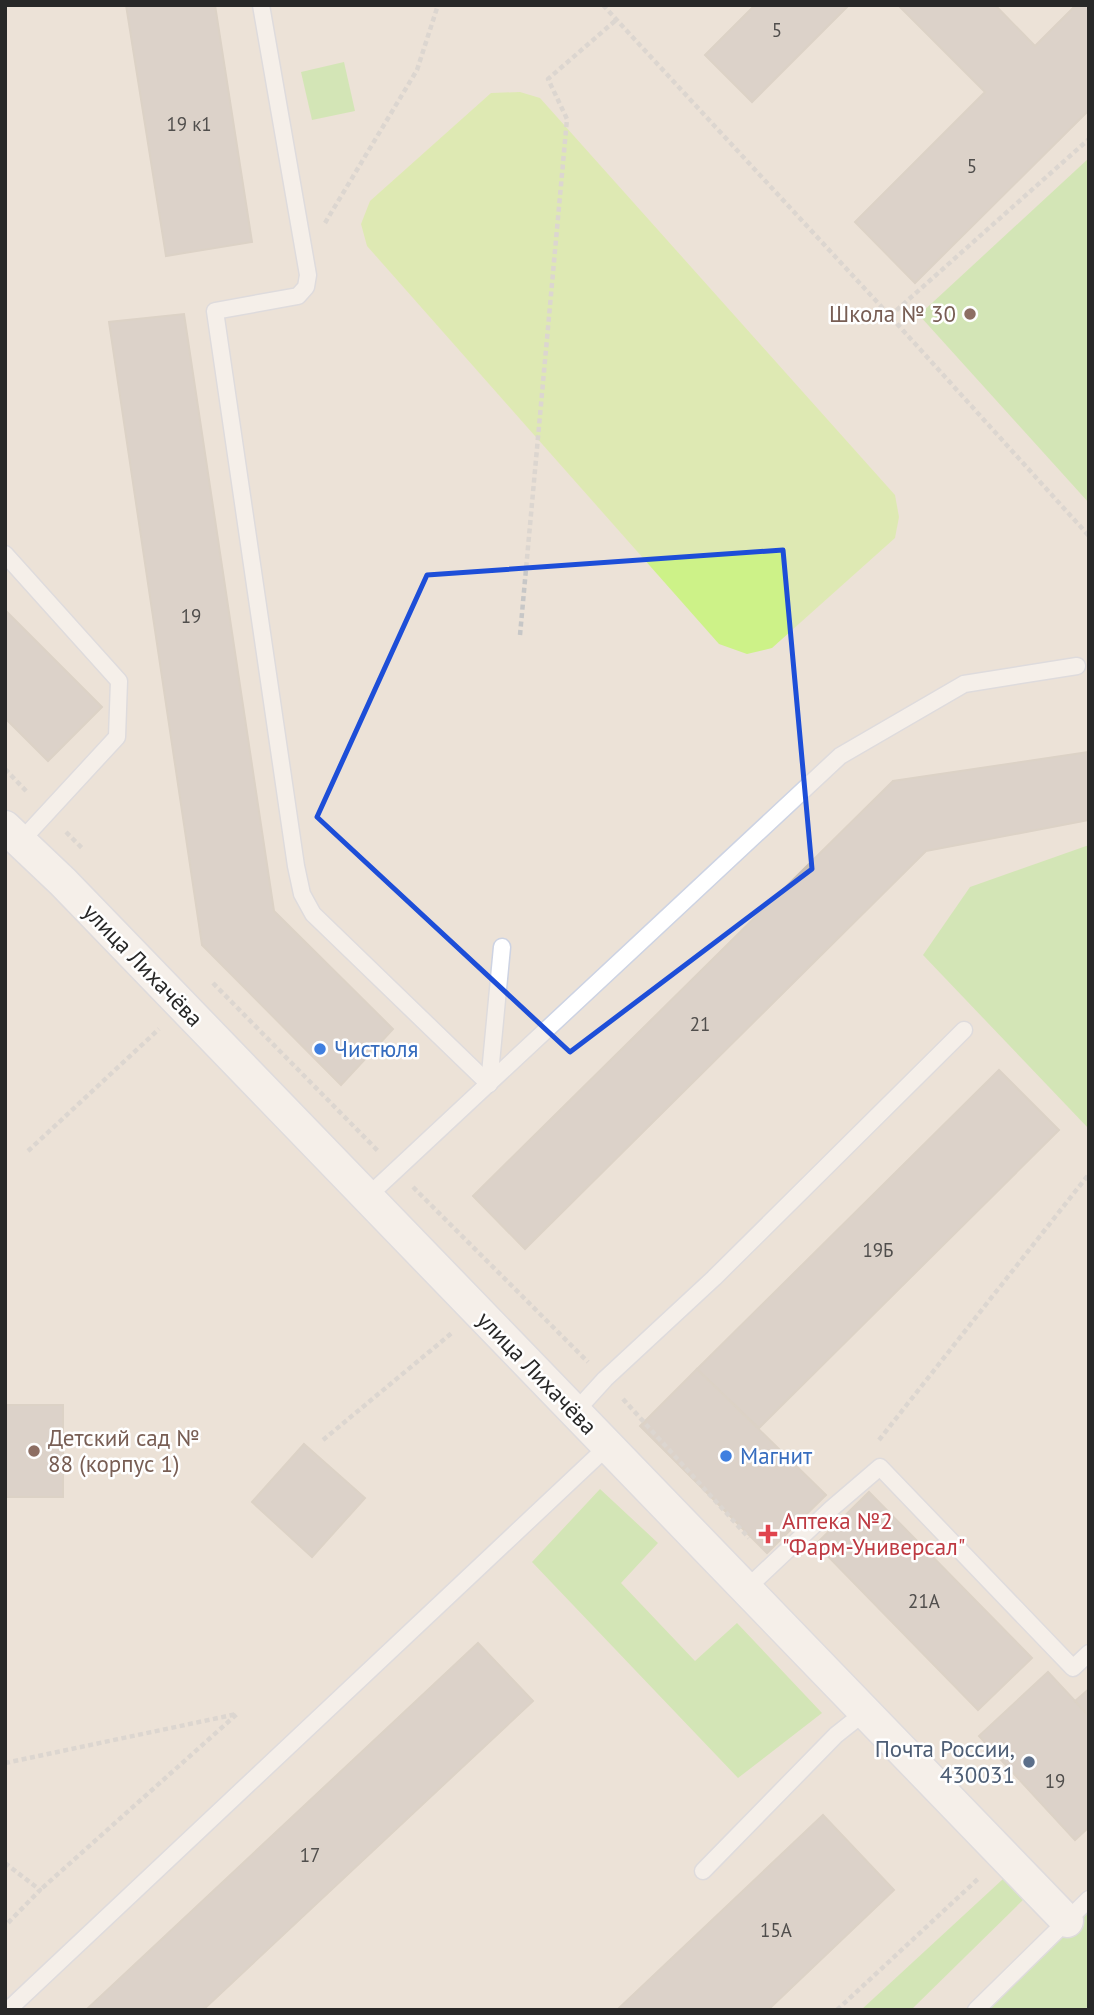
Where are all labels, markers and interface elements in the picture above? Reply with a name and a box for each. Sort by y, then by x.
house number: 5 [772,18,782,42]
house number: 19 к1 [166,112,212,136]
house number: 5 [967,154,977,178]
place label: Школа № 30 [829,299,956,328]
marker: Школа № 30 [962,306,978,322]
house number: 19 [181,604,201,628]
street label: улица Лихачёва [77,897,210,1032]
house number: 21 [690,1012,710,1036]
place label: Чистюля [334,1034,419,1063]
marker: Чистюля [312,1041,328,1057]
house number: 19Б [862,1238,894,1262]
street label: улица Лихачёва [471,1305,604,1440]
place label: Детский сад № 88 (корпус 1) [48,1423,200,1478]
place label: Магнит [740,1441,813,1470]
marker: Детский сад № 88 (корпус 1) [26,1443,42,1459]
marker: Магнит [718,1448,734,1464]
place label: Аптека №2 "Фарм-Универсал" [782,1506,965,1561]
marker: Аптека №2 "Фарм-Универсал" [760,1526,776,1542]
house number: 21А [908,1589,940,1613]
place label: Почта России, 430031 [875,1734,1015,1789]
marker: Почта России, 430031 [1021,1754,1037,1770]
house number: 19 [1045,1769,1065,1793]
house number: 17 [300,1843,320,1867]
house number: 15А [760,1918,792,1942]

